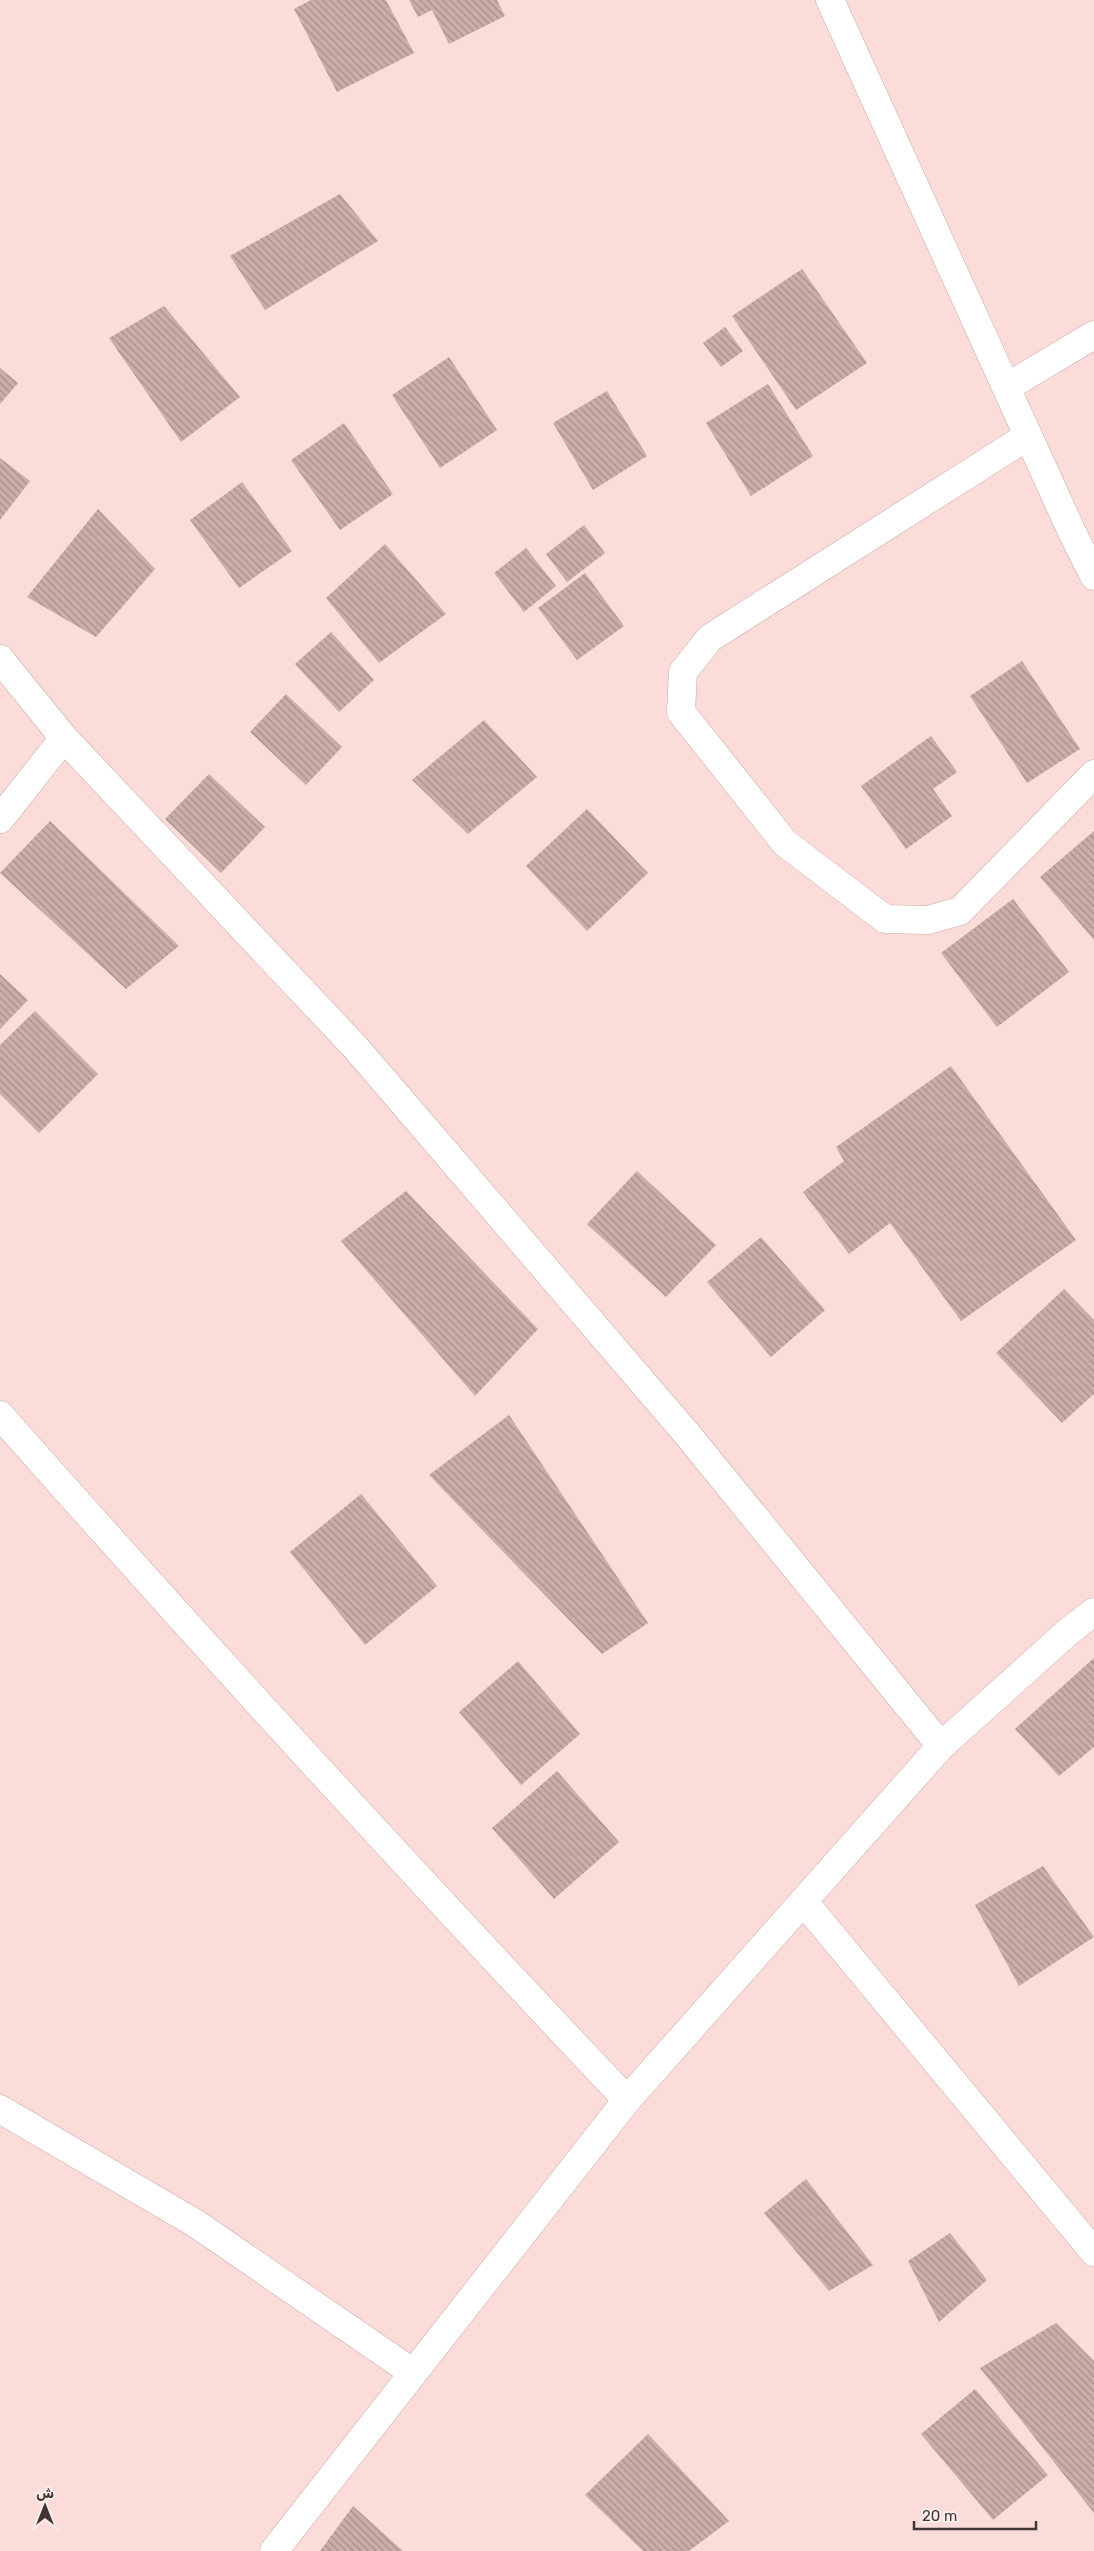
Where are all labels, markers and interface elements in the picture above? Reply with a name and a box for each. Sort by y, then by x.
north arrow [20,2481,70,2531]
text: ش [36,2485,54,2502]
scale bar [914,2498,1036,2530]
text: 20 m [922,2507,957,2525]

